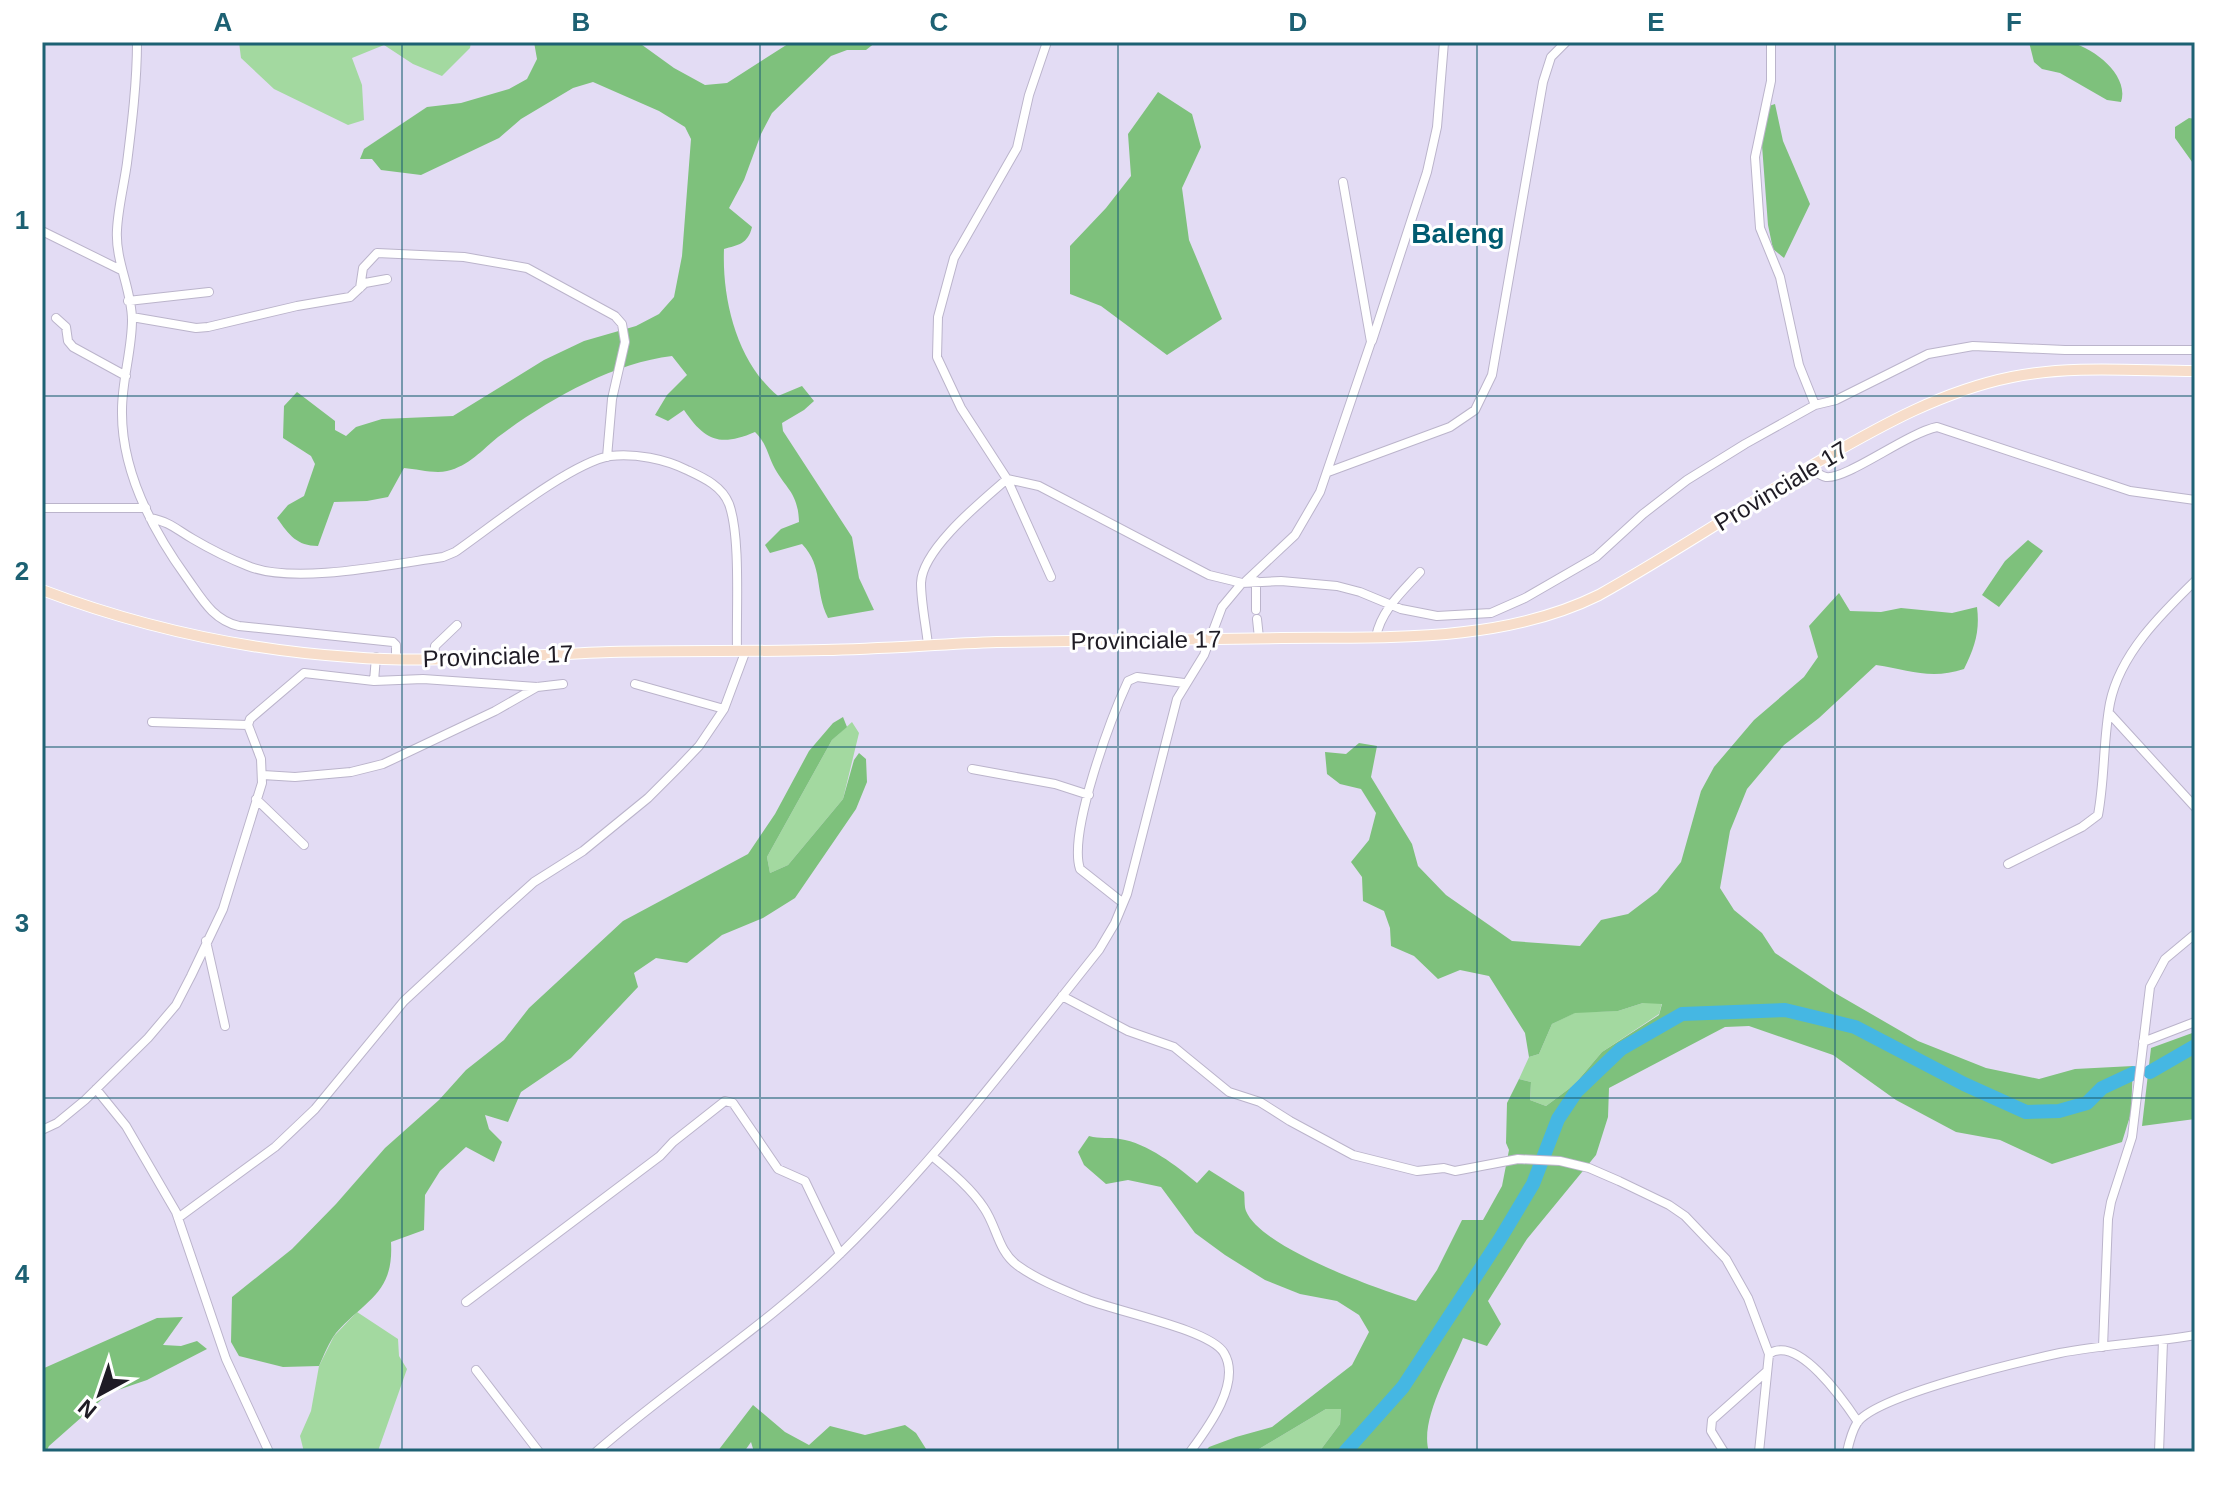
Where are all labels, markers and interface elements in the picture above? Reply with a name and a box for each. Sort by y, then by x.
text: A [214,7,233,37]
text: B [572,7,590,37]
text: C [930,7,949,37]
text: D [1289,7,1307,37]
text: E [1647,7,1665,37]
text: F [2006,7,2022,37]
text: 1 [15,205,29,235]
district label: Baleng [1411,218,1505,249]
street label: Provinciale 17 [1709,436,1853,536]
text: 2 [15,556,29,586]
street label: Provinciale 17 [1070,625,1222,655]
street label: Provinciale 17 [422,640,574,672]
text: 3 [15,908,29,938]
text: 4 [15,1259,30,1289]
north arrow [60,1354,140,1434]
text: N [73,1394,102,1424]

